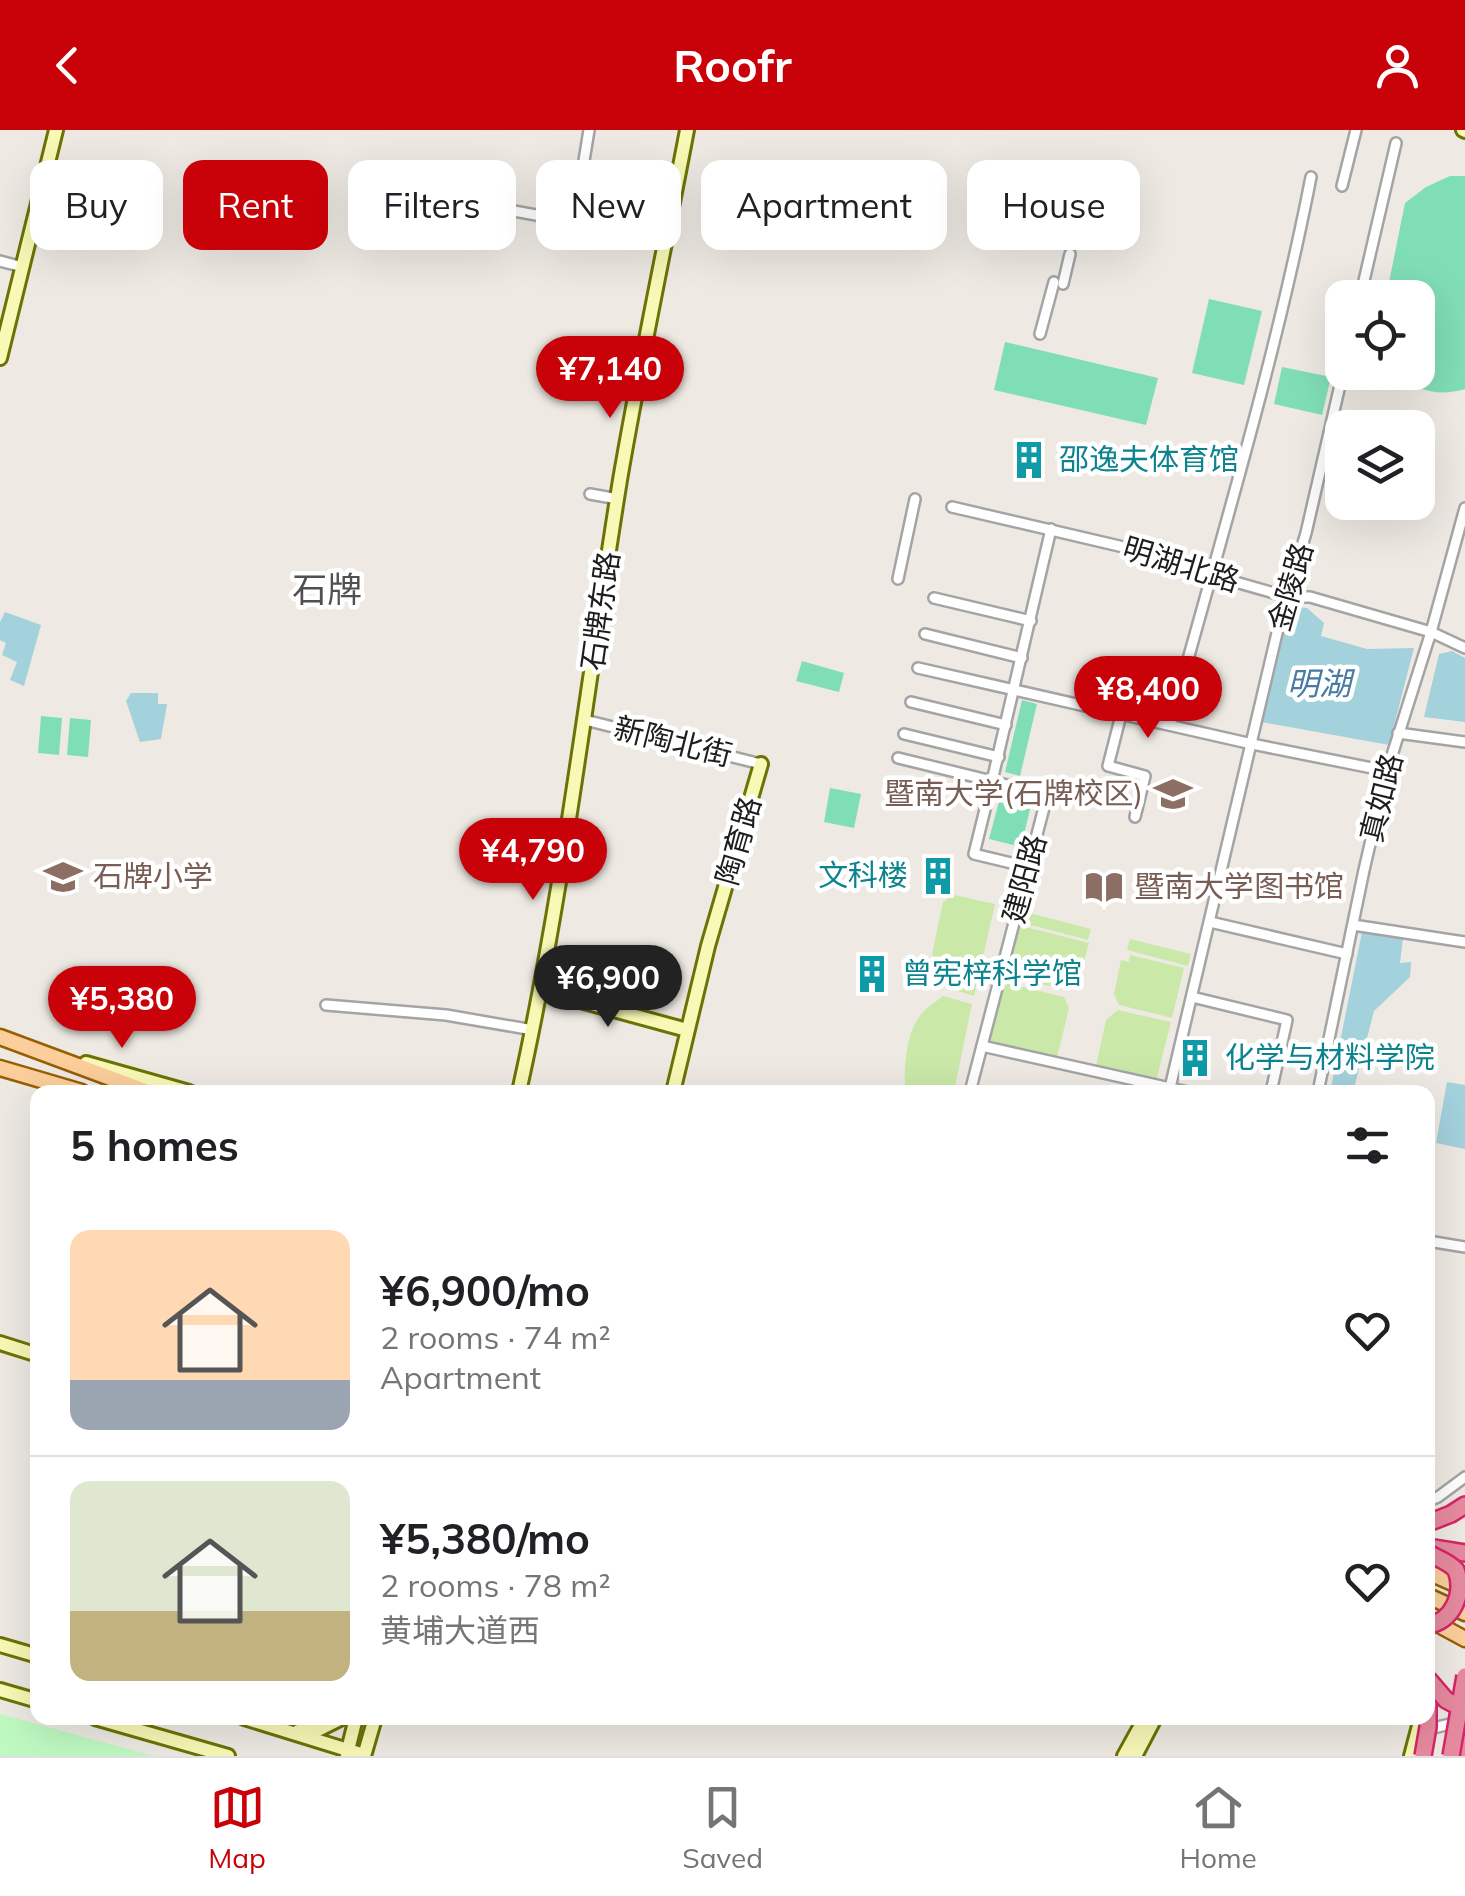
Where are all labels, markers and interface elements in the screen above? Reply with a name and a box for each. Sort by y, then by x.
text: Roofr [673,37,792,93]
icon: back [40,38,95,93]
icon: person [1370,38,1425,93]
chip: Buy [30,160,163,250]
chip: Rent [183,160,328,250]
chip: Filters [348,160,516,250]
chip: New [536,160,681,250]
chip: Apartment [701,160,947,250]
chip: House [967,160,1140,250]
map controls [1325,280,1435,520]
button: locate [1325,280,1435,390]
pin: ¥7,140 [529,336,691,421]
text: ¥7,140 [558,348,662,388]
button: layers [1325,410,1435,520]
building icon: 邵逸夫体育馆 [1008,439,1050,481]
place label: 邵逸夫体育馆 [1059,440,1239,478]
street label: 明湖北路 [1118,528,1244,600]
street label: 金陵路 [1259,538,1321,635]
street label: 石牌东路 [573,549,627,673]
district label: 石牌 [292,567,362,611]
pin: ¥8,400 [1067,656,1229,741]
water label: 明湖 [1287,663,1356,703]
text: ¥8,400 [1096,668,1200,708]
street label: 新陶北街 [610,708,736,774]
street label: 真如路 [1352,749,1410,846]
school or university icon: 暨南大学(石牌校区) [1152,773,1194,815]
place label: 暨南大学(石牌校区) [884,774,1143,812]
street label: 陶育路 [707,792,769,889]
pin: ¥4,790 [452,818,614,903]
text: ¥4,790 [481,830,585,870]
street label: 建阳路 [994,830,1054,927]
building icon: 文科楼 [917,855,959,897]
school or university icon: 石牌小学 [42,856,84,898]
place label: 文科楼 [818,856,908,894]
place label: 石牌小学 [93,857,213,895]
library icon: 暨南大学图书馆 [1083,866,1125,908]
place label: 暨南大学图书馆 [1134,867,1344,905]
pin: ¥6,900 [527,945,689,1030]
building icon: 曾宪梓科学馆 [851,953,893,995]
place label: 曾宪梓科学馆 [902,954,1082,992]
text: ¥6,900 [556,957,660,997]
pin: ¥5,380 [41,966,203,1051]
text: ¥5,380 [70,978,174,1018]
building icon: 化学与材料学院 [1174,1037,1216,1079]
place label: 化学与材料学院 [1225,1038,1435,1076]
icon: filters [1340,1118,1395,1173]
text: 5 homes [70,1119,239,1172]
text: ¥6,900/mo [380,1264,590,1317]
icon: home [150,1270,270,1390]
icon: heart [1340,1303,1395,1358]
text: 2 rooms · 74 m² [380,1317,611,1357]
text: Apartment [380,1357,541,1397]
text: ¥5,380/mo [380,1512,590,1565]
icon: home [150,1521,270,1641]
icon: heart [1340,1554,1395,1609]
text: 2 rooms · 78 m² [380,1565,611,1605]
text: 黄埔大道西 [380,1610,540,1650]
tab: Map [208,1780,266,1875]
tab: Saved [682,1780,763,1875]
tab: Home [1179,1780,1257,1875]

